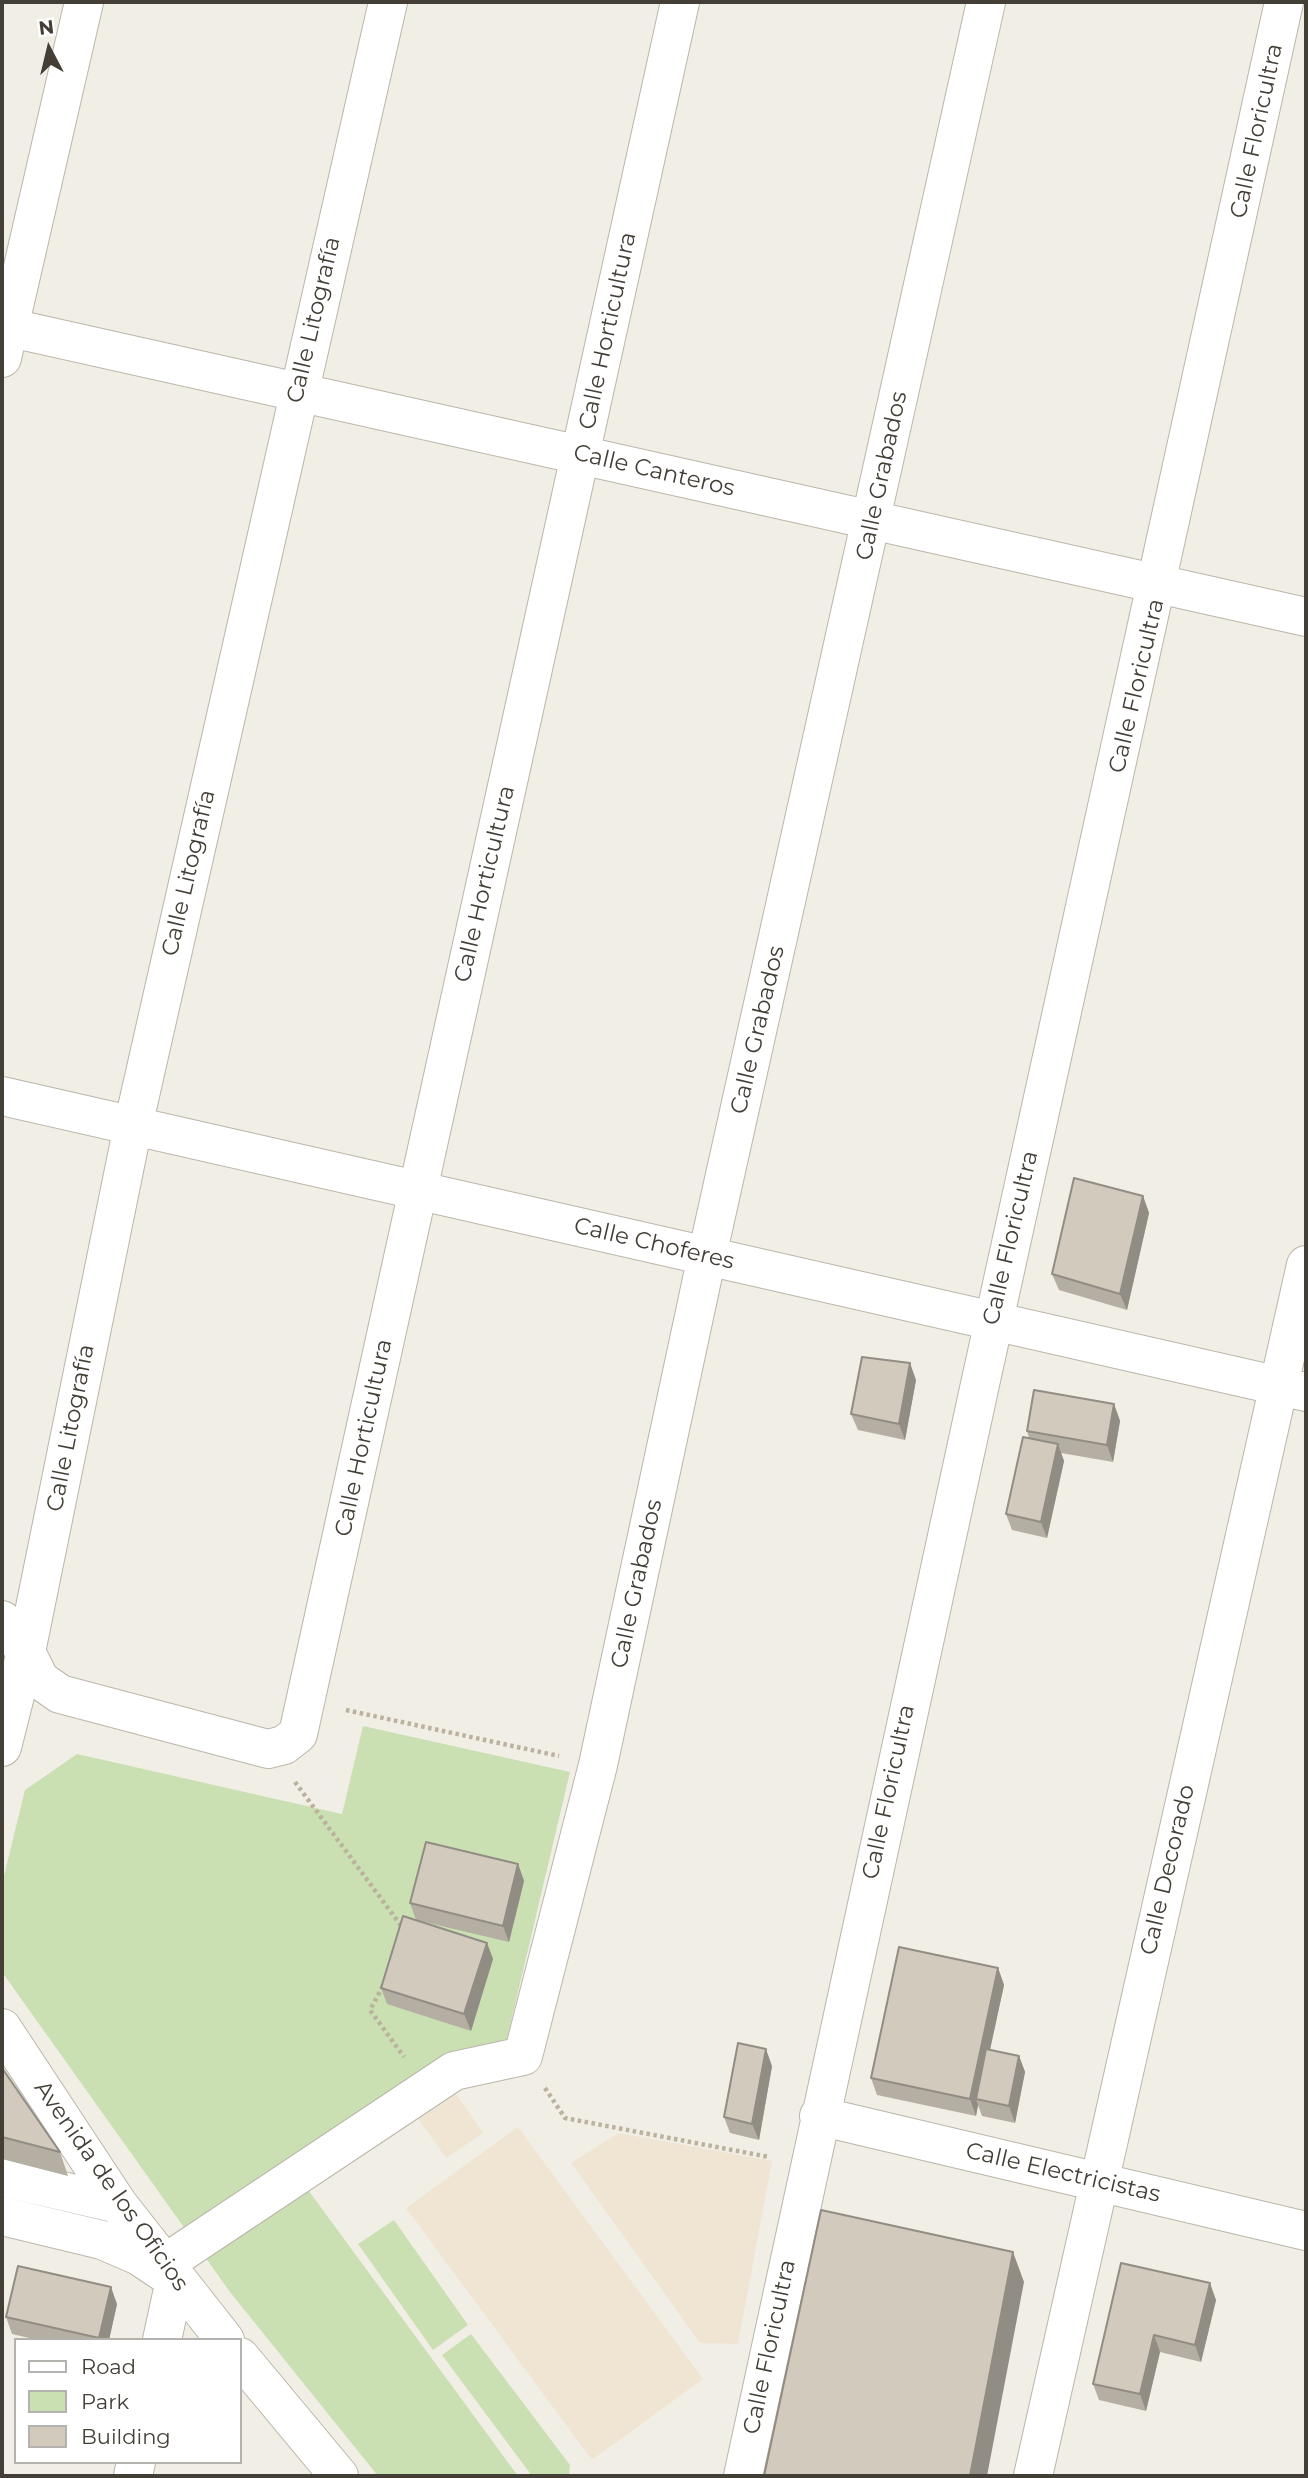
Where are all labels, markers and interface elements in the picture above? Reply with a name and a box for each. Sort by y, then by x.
north arrow [14,14,84,84]
text: N [37,15,55,40]
street label: Calle Floricultra [1225,41,1289,221]
street label: Calle Horticultura [574,230,642,432]
street label: Calle Litografía [281,234,347,406]
street label: Calle Grabados [851,389,913,563]
street label: Calle Canteros [571,439,737,503]
street label: Calle Floricultra [1104,596,1170,776]
street label: Calle Horticultura [449,783,521,985]
street label: Calle Litografía [156,787,222,959]
street label: Calle Grabados [725,943,791,1117]
street label: Calle Floricultra [978,1148,1044,1328]
street label: Calle Choferes [571,1212,737,1276]
street label: Calle Horticultura [330,1337,398,1539]
street label: Calle Litografía [41,1342,101,1514]
street label: Calle Grabados [606,1497,668,1671]
street label: Calle Floricultra [857,1702,921,1882]
street label: Calle Decorado [1135,1782,1201,1958]
street label: Avenida de los Oficios [28,2076,194,2296]
street label: Calle Electricistas [963,2137,1163,2209]
street label: Calle Floricultra [738,2257,802,2437]
legend [14,2338,242,2464]
text: Road [81,2354,136,2379]
text: Park [81,2389,129,2414]
text: Building [81,2424,171,2449]

